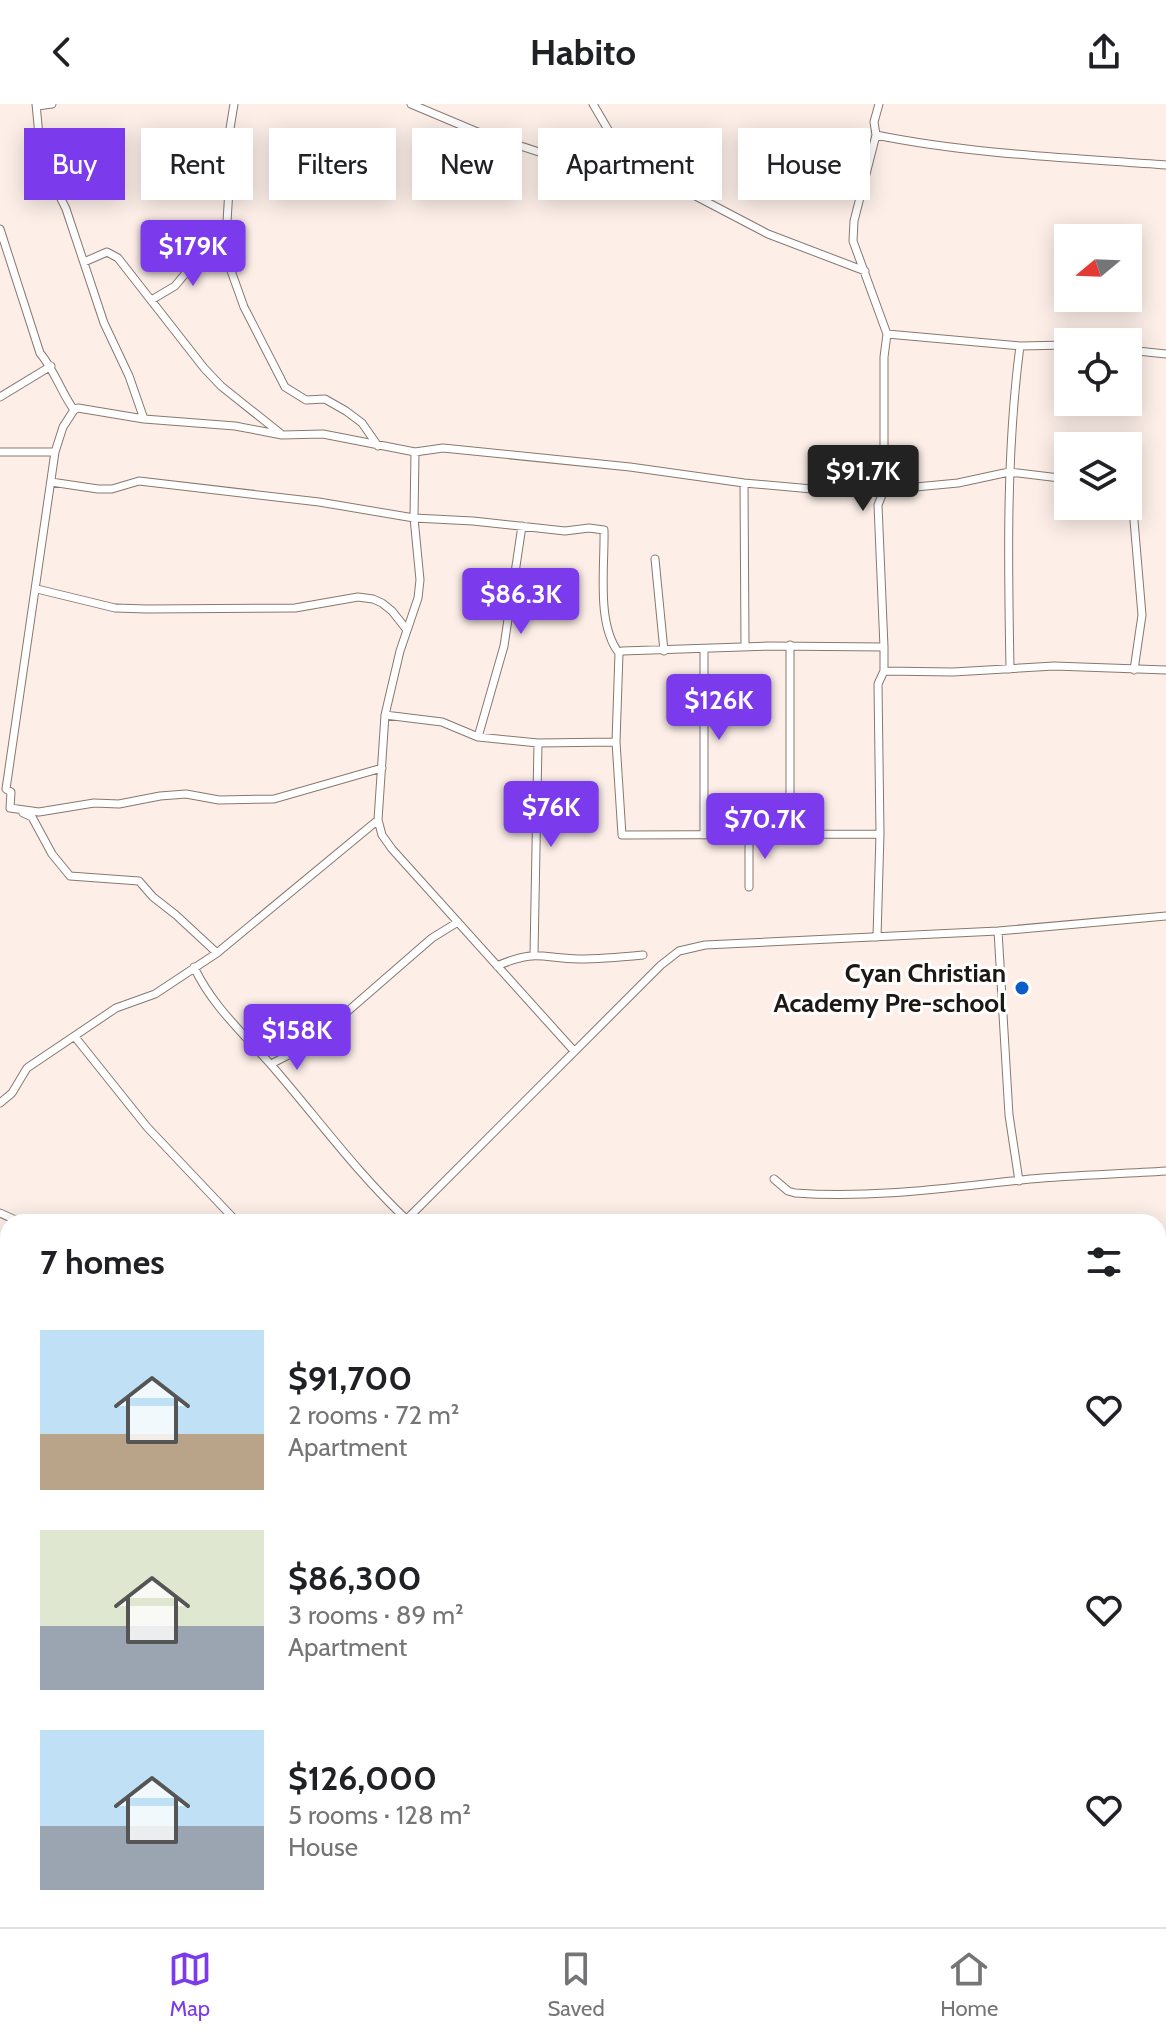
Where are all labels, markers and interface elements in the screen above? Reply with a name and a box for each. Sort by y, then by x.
icon: back [40,30,84,74]
text: Habito [530,30,636,74]
icon: share [1082,30,1126,74]
chip: Buy [24,128,125,200]
chip: Rent [141,128,253,200]
chip: Filters [269,128,396,200]
chip: New [412,128,522,200]
chip: Apartment [538,128,722,200]
chip: House [738,128,870,200]
pin: $179K [137,220,249,288]
north arrow [1054,224,1142,312]
map controls [1054,224,1142,520]
text: $179K [159,230,227,262]
button: locate [1054,328,1142,416]
button: layers [1054,432,1142,520]
pin: $91.7K [798,445,928,513]
text: $91.7K [826,455,900,487]
pin: $86.3K [456,568,586,636]
text: $86.3K [480,578,562,610]
pin: $126K [663,674,775,742]
text: $126K [684,684,754,716]
pin: $76K [504,781,598,849]
text: $76K [522,791,580,823]
pin: $70.7K [700,793,830,861]
text: $70.7K [724,803,806,835]
place label: Cyan Christian Academy Pre-school [774,957,1006,1019]
marker: Cyan Christian Academy Pre-school [1013,979,1031,997]
pin: $158K [241,1004,353,1072]
text: $158K [262,1014,332,1046]
icon: filters [1082,1240,1126,1284]
text: 7 homes [40,1241,165,1283]
text: $91,700 [288,1357,412,1399]
icon: home [104,1362,200,1458]
icon: heart [1082,1388,1126,1432]
text: 2 rooms · 72 m² [288,1399,459,1431]
text: Apartment [288,1431,407,1463]
text: $86,300 [288,1557,422,1599]
icon: home [104,1562,200,1658]
icon: heart [1082,1588,1126,1632]
text: 3 rooms · 89 m² [288,1599,464,1631]
text: Apartment [288,1631,407,1663]
text: $126,000 [288,1757,437,1799]
icon: home [104,1762,200,1858]
icon: heart [1082,1788,1126,1832]
text: 5 rooms · 128 m² [288,1799,471,1831]
text: House [288,1831,358,1863]
tab: Map [168,1947,212,2022]
tab: Saved [547,1947,605,2022]
tab: Home [940,1947,998,2022]

